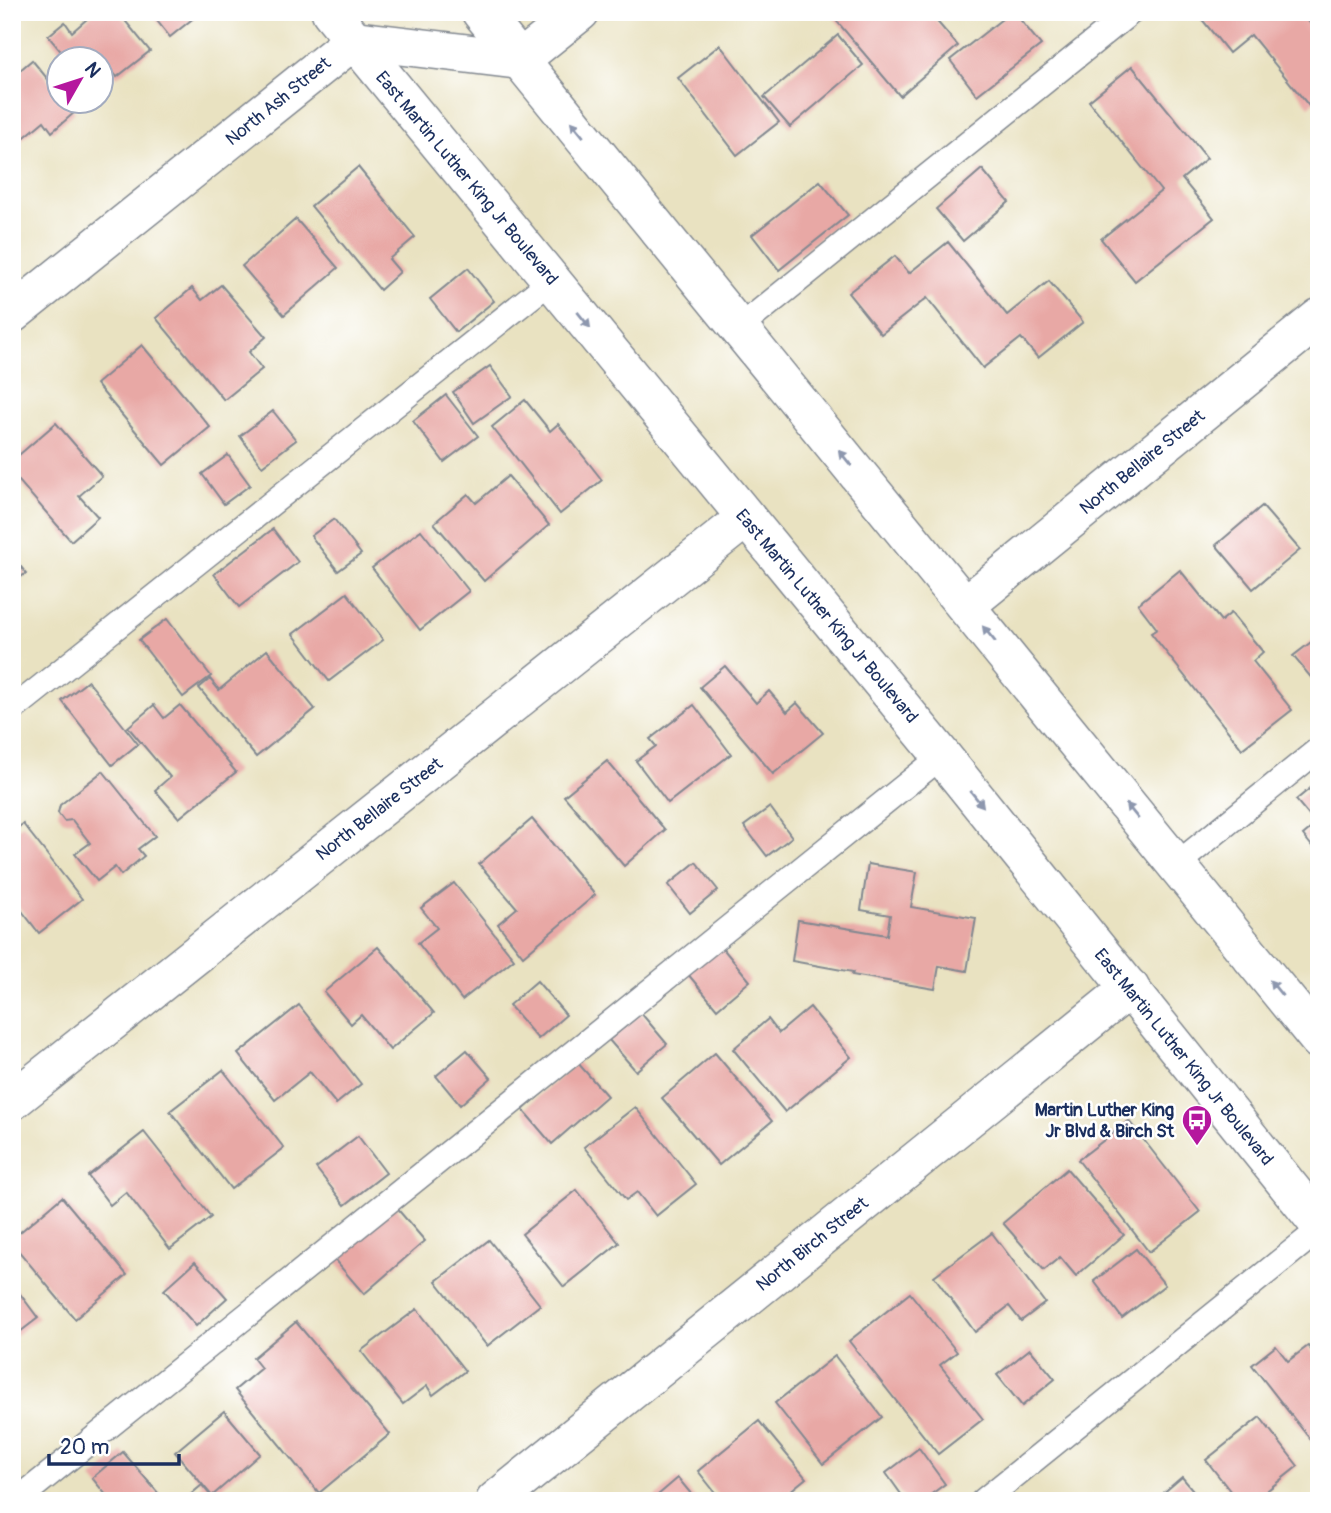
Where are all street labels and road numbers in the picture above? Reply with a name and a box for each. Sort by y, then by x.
street label: North Ash Street [221,51,336,151]
street label: East Martin Luther King Jr Boulevard [370,67,563,290]
street label: North Bellaire Street [1075,404,1210,520]
street label: East Martin Luther King Jr Boulevard [730,505,923,728]
street label: North Bellaire Street [311,752,448,866]
street label: East Martin Luther King Jr Boulevard [1089,944,1278,1170]
street label: North Birch Street [751,1192,874,1297]

